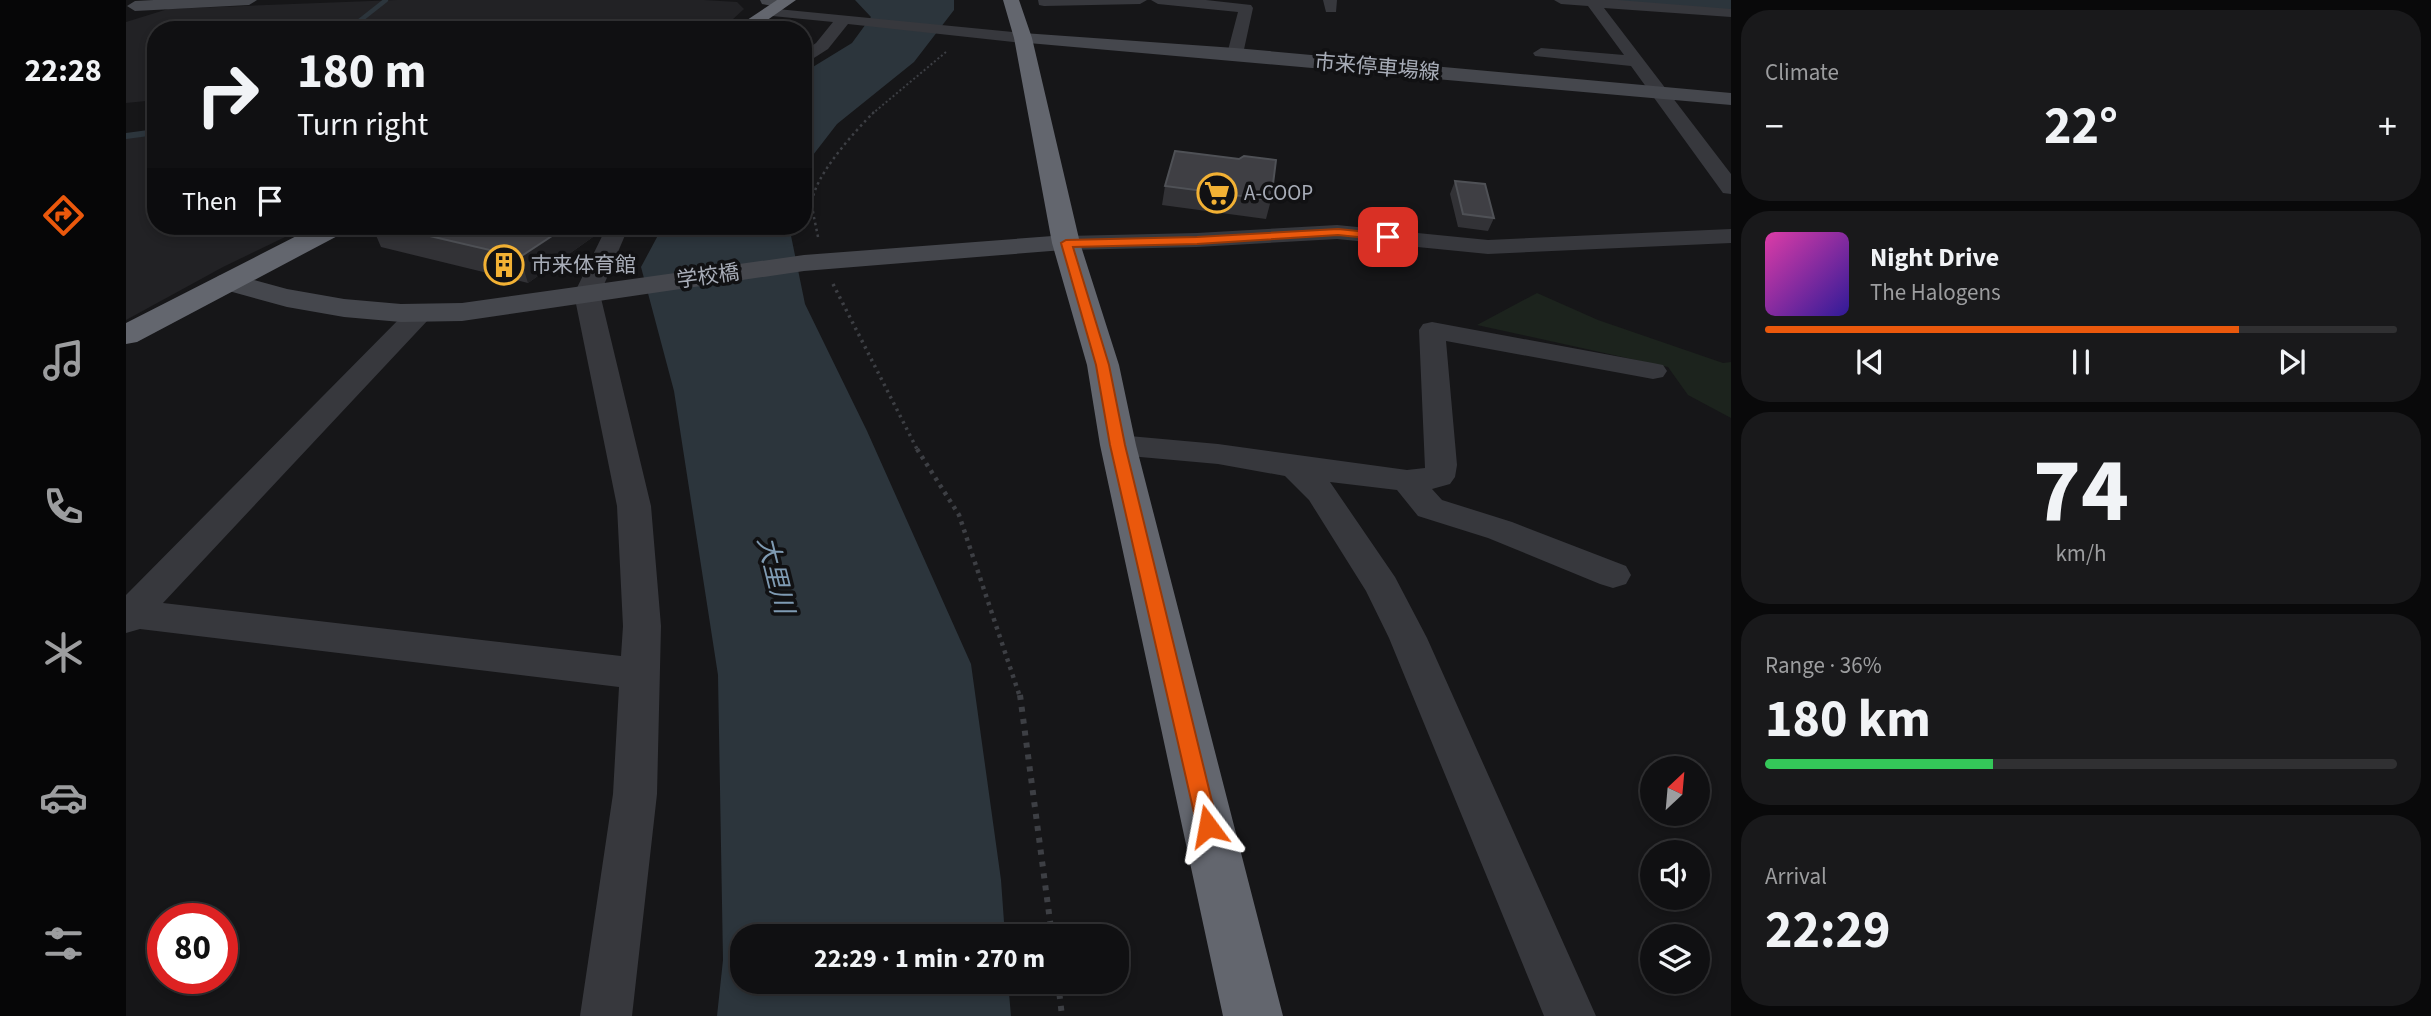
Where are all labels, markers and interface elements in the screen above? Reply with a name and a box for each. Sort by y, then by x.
text: 180 m [297,37,426,107]
street label: 市来停車場線 [1313,47,1441,87]
text: 22:28 [24,48,102,94]
icon: right [182,49,273,140]
text: Climate [1765,56,1839,89]
text: 22° [2044,90,2118,164]
text: − [1765,100,1784,154]
text: + [2378,100,2397,154]
text: Turn right [297,102,428,148]
supermarket icon: A-COOP [1196,172,1238,214]
place label: A-COOP [1244,178,1313,208]
icon: arrive [251,182,289,220]
text: Then [182,183,237,220]
icon: directions [39,191,88,240]
pin [1358,207,1418,267]
icon: arrive [1369,218,1407,256]
text: Night Drive [1870,239,1999,276]
building icon: 市来体育館 [483,244,525,286]
place label: 市来体育館 [531,250,636,280]
street label: 学校橋 [675,257,741,295]
text: The Halogens [1870,276,2001,309]
icon: music [39,336,88,385]
icon: previous [1851,343,1889,381]
icon: pause [2062,343,2100,381]
icon: next [2273,343,2311,381]
text: 74 [2033,427,2129,556]
icon: phone [39,482,88,531]
water label: 大里川 [748,533,804,620]
text: km/h [2055,537,2107,570]
icon: climate [39,628,88,677]
text: Range · 36% [1765,649,1882,682]
text: 180 km [1765,683,1931,757]
north arrow [1640,756,1710,826]
map controls [1640,756,1710,994]
icon: car [39,773,88,822]
position arrow [1171,789,1245,863]
button: sound [1640,840,1710,910]
text: Arrival [1765,860,1827,893]
text: 22:29 [1765,894,1890,968]
speed limit sign: 80 [147,903,238,994]
icon: filters [39,919,88,968]
button: layers [1640,924,1710,994]
text: 22:29 · 1 min · 270 m [814,940,1045,977]

